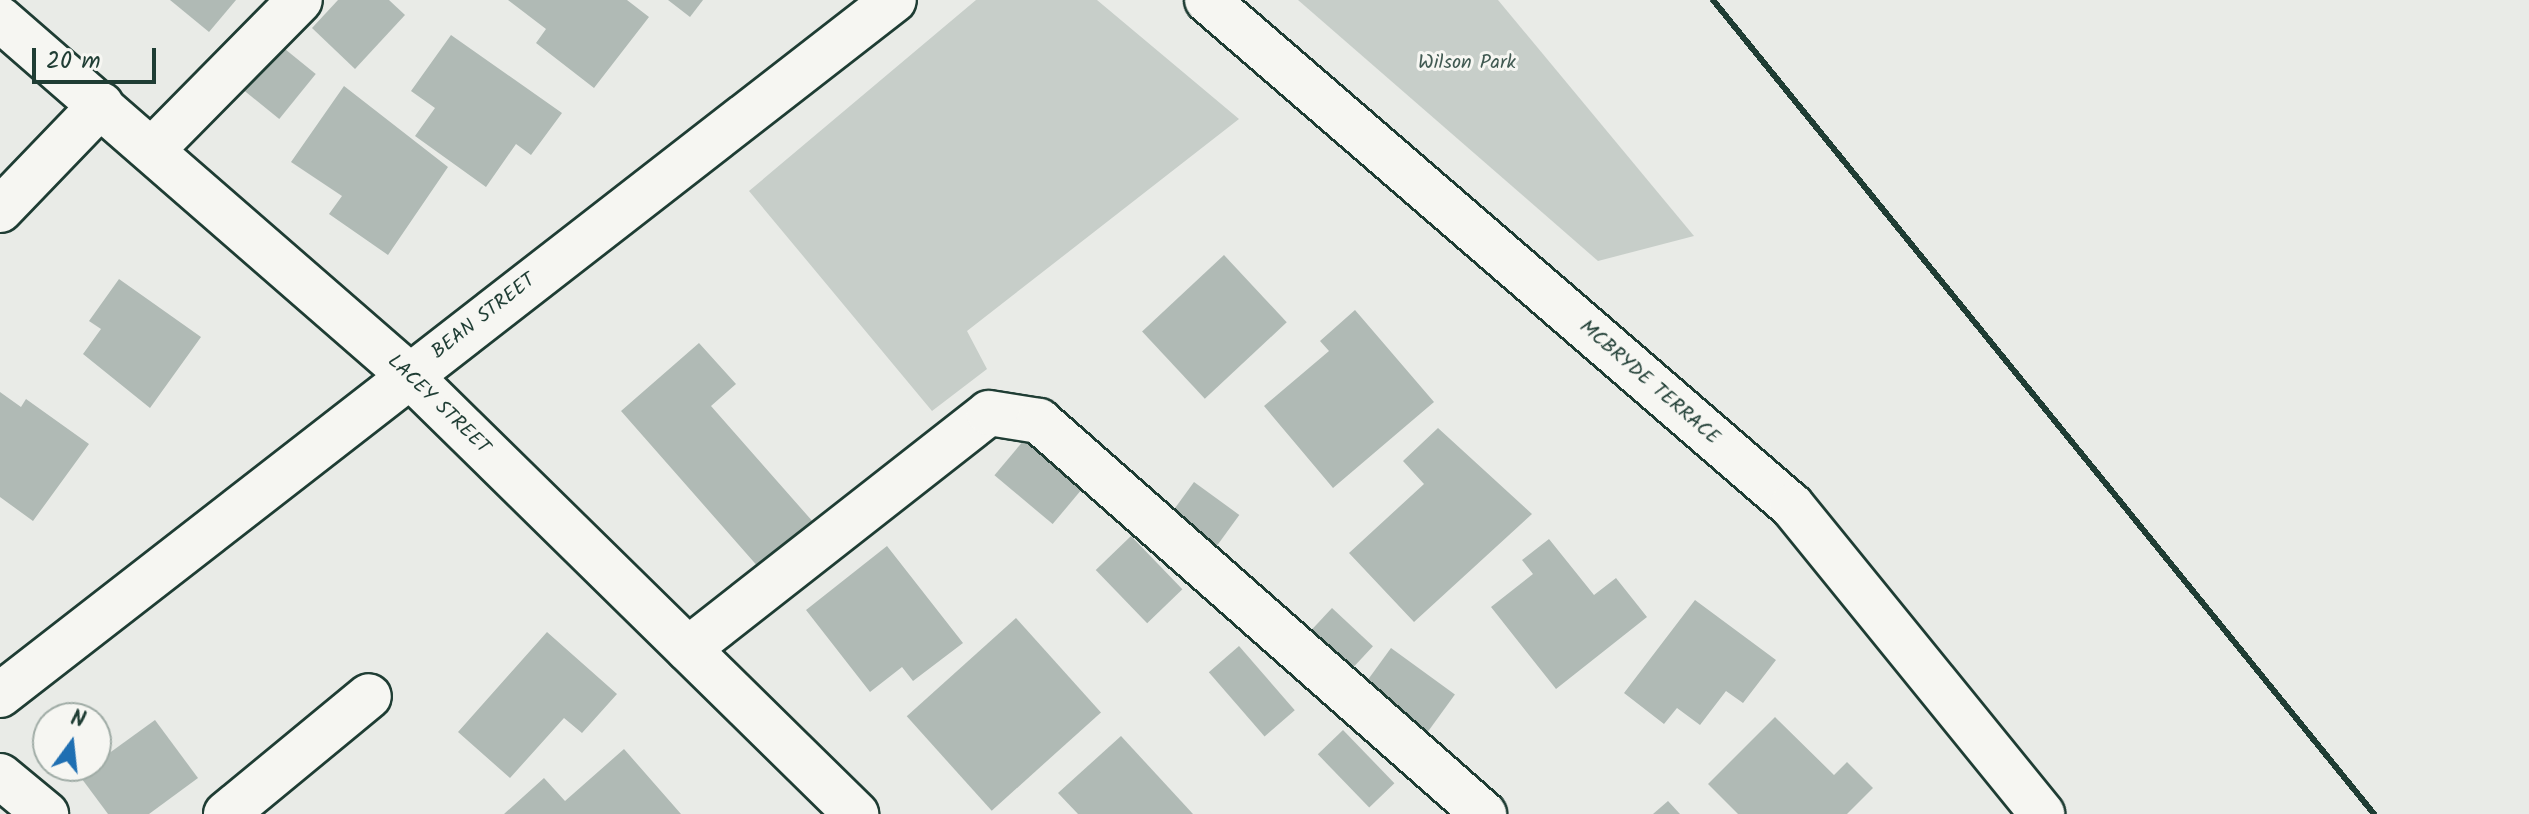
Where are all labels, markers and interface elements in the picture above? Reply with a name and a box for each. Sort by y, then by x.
scale bar [36,32,160,82]
text: 20 m [46,42,101,81]
park label: Wilson Park [1418,51,1516,75]
street label: BEAN STREET [427,269,541,365]
street label: MCBRYDE TERRACE [1574,316,1724,450]
street label: LACEY STREET [382,350,494,460]
north arrow [32,702,112,782]
text: N [67,702,89,739]

